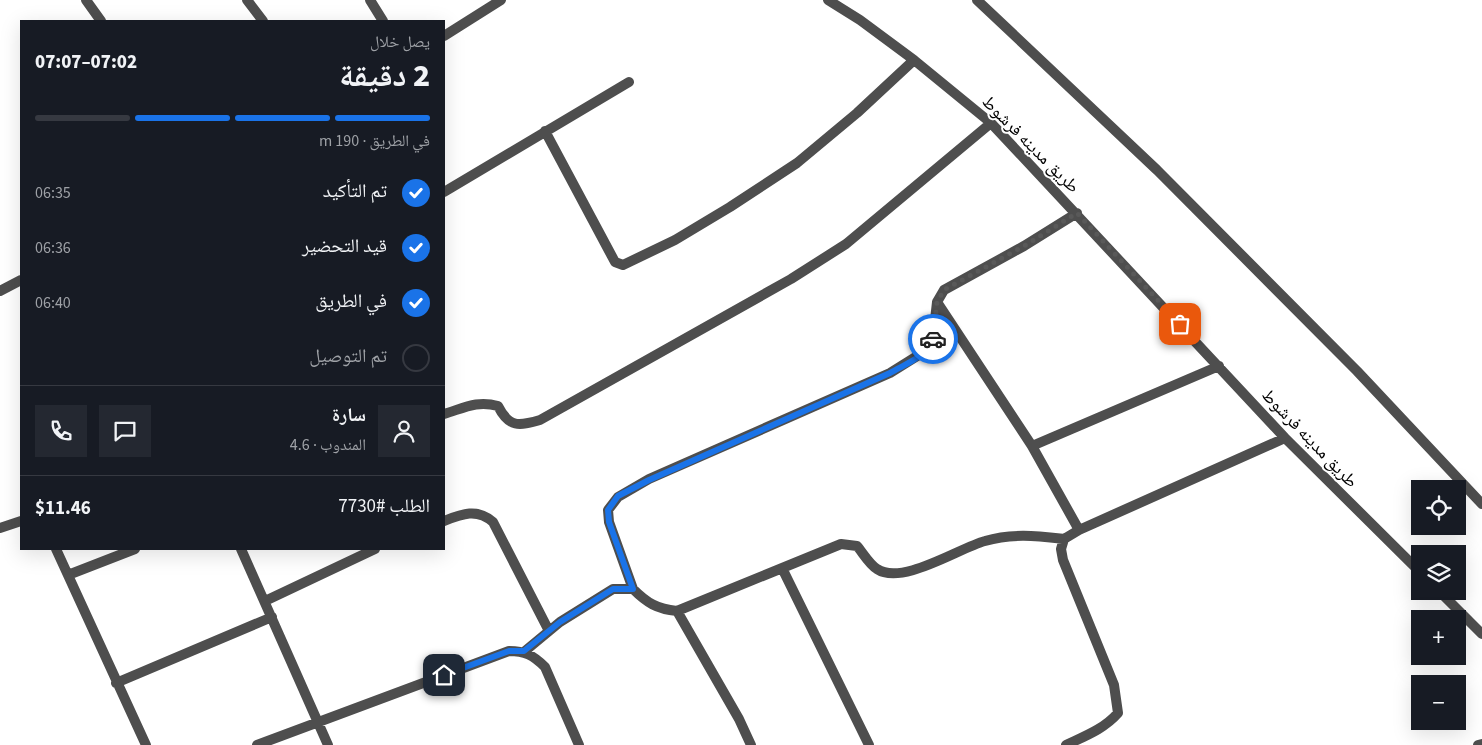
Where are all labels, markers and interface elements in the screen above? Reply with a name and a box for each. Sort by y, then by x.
text: يصل خلال [370,31,430,53]
text: 07:02–07:07 [35,49,137,76]
text: 2 دقيقة [339,53,430,99]
street label: طريق مدينه فرشوط [976,90,1085,199]
text: في الطريق · 190 m [319,130,430,152]
text: تم التأكيد [323,178,387,205]
icon: check [402,179,430,207]
text: 06:35 [35,182,71,204]
text: قيد التحضير [302,233,387,260]
icon: check [402,234,430,262]
text: 06:36 [35,237,71,259]
text: في الطريق [315,288,387,315]
icon: check [402,289,430,317]
text: 06:40 [35,292,71,314]
pin [1159,303,1201,345]
icon: bag [1166,310,1194,338]
courier [908,314,958,364]
icon: car [919,325,947,353]
text: تم التوصيل [309,343,387,370]
street label: طريق مدينه فرشوط [1256,383,1364,494]
text: سارة [332,402,366,429]
button: phone [35,405,87,457]
button: chat [99,405,151,457]
button: person [378,405,430,457]
text: المندوب · 4.6 [290,434,366,456]
map controls [1411,480,1466,730]
button: locate [1411,480,1466,535]
text: الطلب #7730 [338,493,430,520]
text: $11.46 [35,495,91,522]
button: layers [1411,545,1466,600]
button: + [1411,610,1466,665]
pin [423,654,465,696]
icon: home [430,661,458,689]
button: − [1411,675,1466,730]

